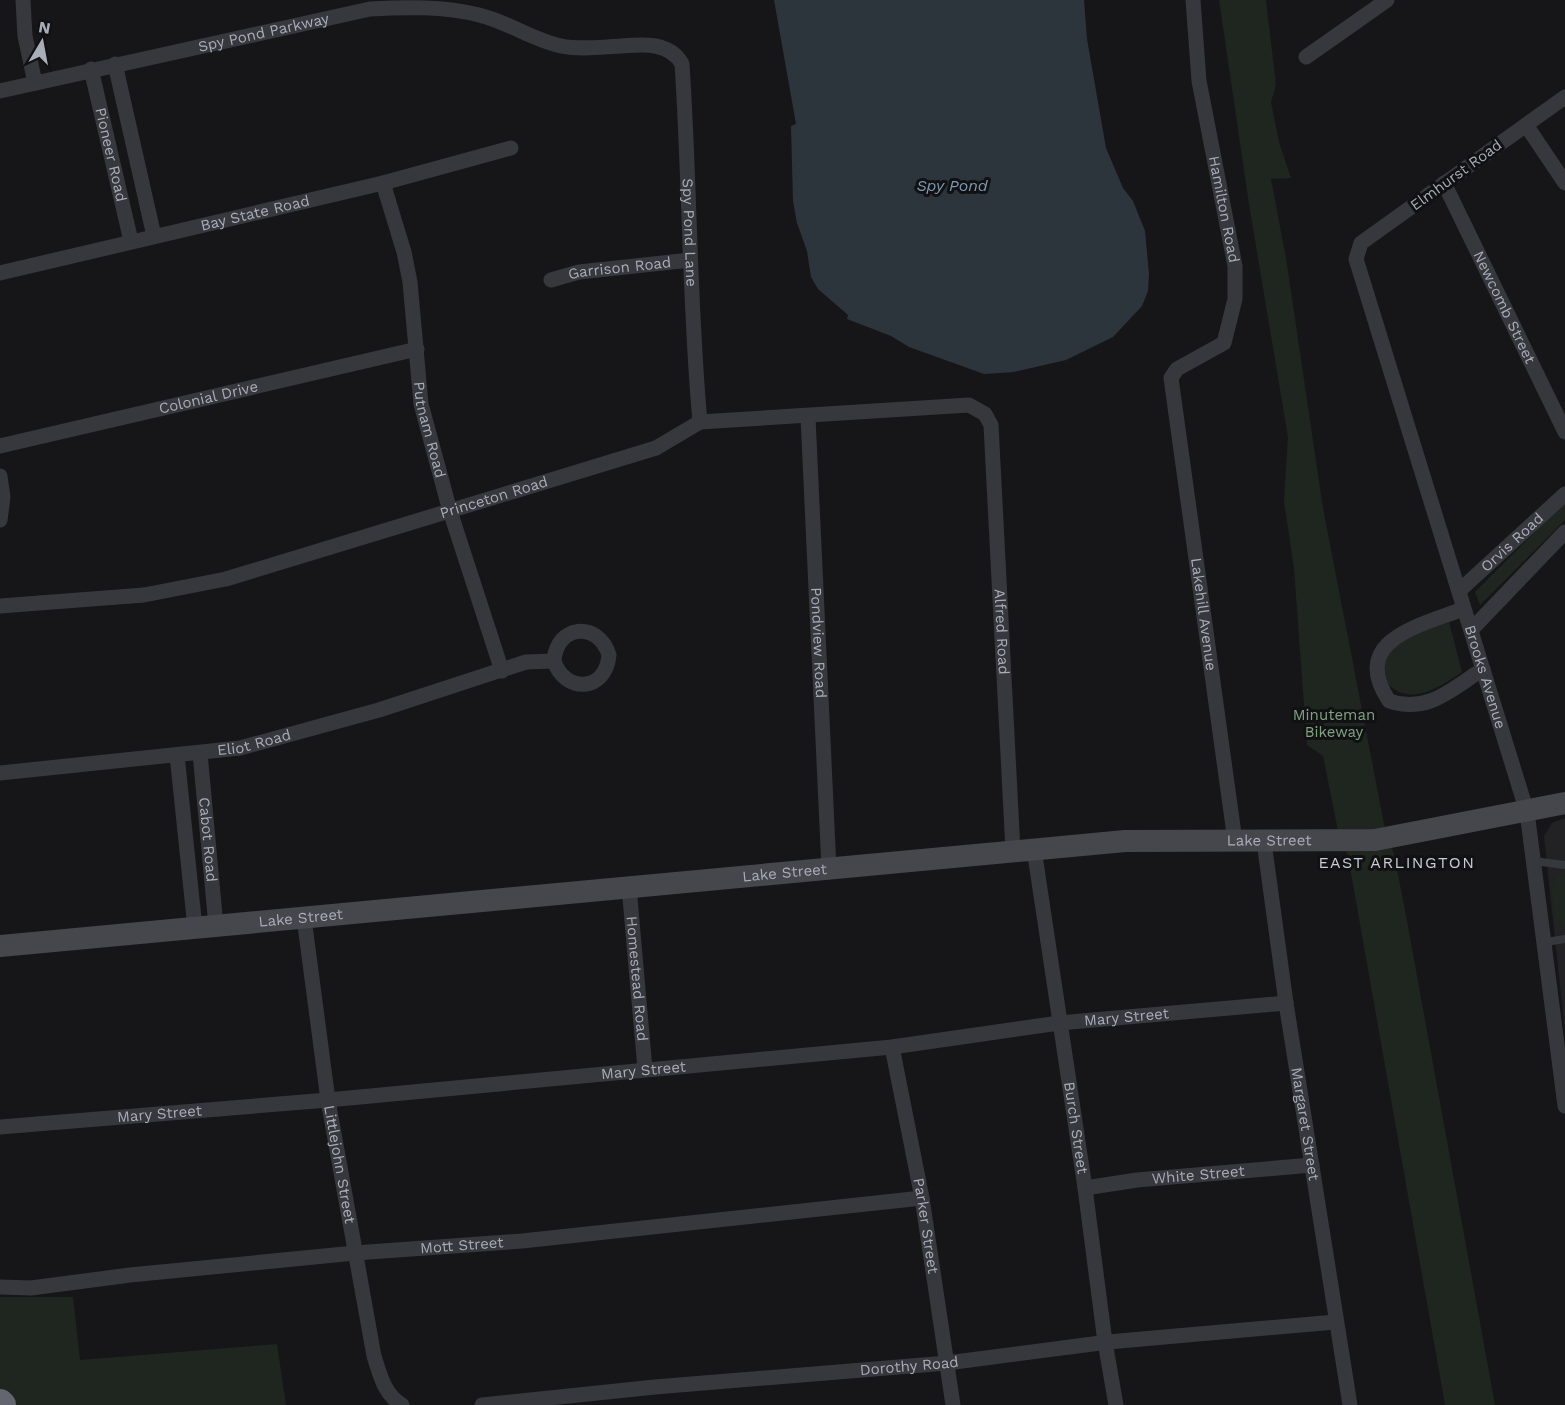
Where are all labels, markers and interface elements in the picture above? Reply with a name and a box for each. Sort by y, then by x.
street label: Spy Pond Parkway [196,9,331,56]
north arrow [12,12,72,72]
text: N [37,17,52,38]
street label: Pioneer Road [91,106,131,204]
street label: Elmhurst Road [1407,136,1505,214]
street label: Hamilton Road [1205,154,1243,264]
water label: Spy Pond [916,176,989,195]
street label: Spy Pond Lane [679,178,701,287]
street label: Bay State Road [199,192,311,235]
street label: Newcomb Street [1469,248,1540,367]
street label: Garrison Road [566,253,672,284]
street label: Colonial Drive [157,377,260,418]
street label: Putnam Road [410,381,450,480]
street label: Princeton Road [438,472,550,522]
street label: Orvis Road [1477,509,1547,576]
street label: Lakehill Avenue [1187,556,1220,672]
street label: Pondview Road [807,587,830,699]
street label: Alfred Road [990,588,1013,675]
street label: Brooks Avenue [1461,623,1510,731]
park label: Minuteman Bikeway [1293,706,1375,741]
street label: Eliot Road [216,726,293,759]
street label: Cabot Road [195,796,221,883]
street label: Lake Street [1227,831,1312,850]
district label: EAST ARLINGTON [1318,853,1476,872]
street label: Lake Street [742,860,828,886]
street label: Lake Street [258,905,344,931]
street label: Homestead Road [623,915,652,1042]
street label: Mary Street [1083,1004,1170,1030]
street label: Mary Street [600,1057,687,1083]
street label: Margaret Street [1287,1066,1323,1183]
street label: Burch Street [1060,1081,1092,1176]
street label: Mary Street [116,1101,203,1126]
street label: Littlejohn Street [320,1104,359,1226]
street label: White Street [1151,1162,1246,1188]
street label: Parker Street [909,1176,942,1276]
street label: Mott Street [419,1233,505,1257]
street label: Dorothy Road [859,1353,960,1379]

